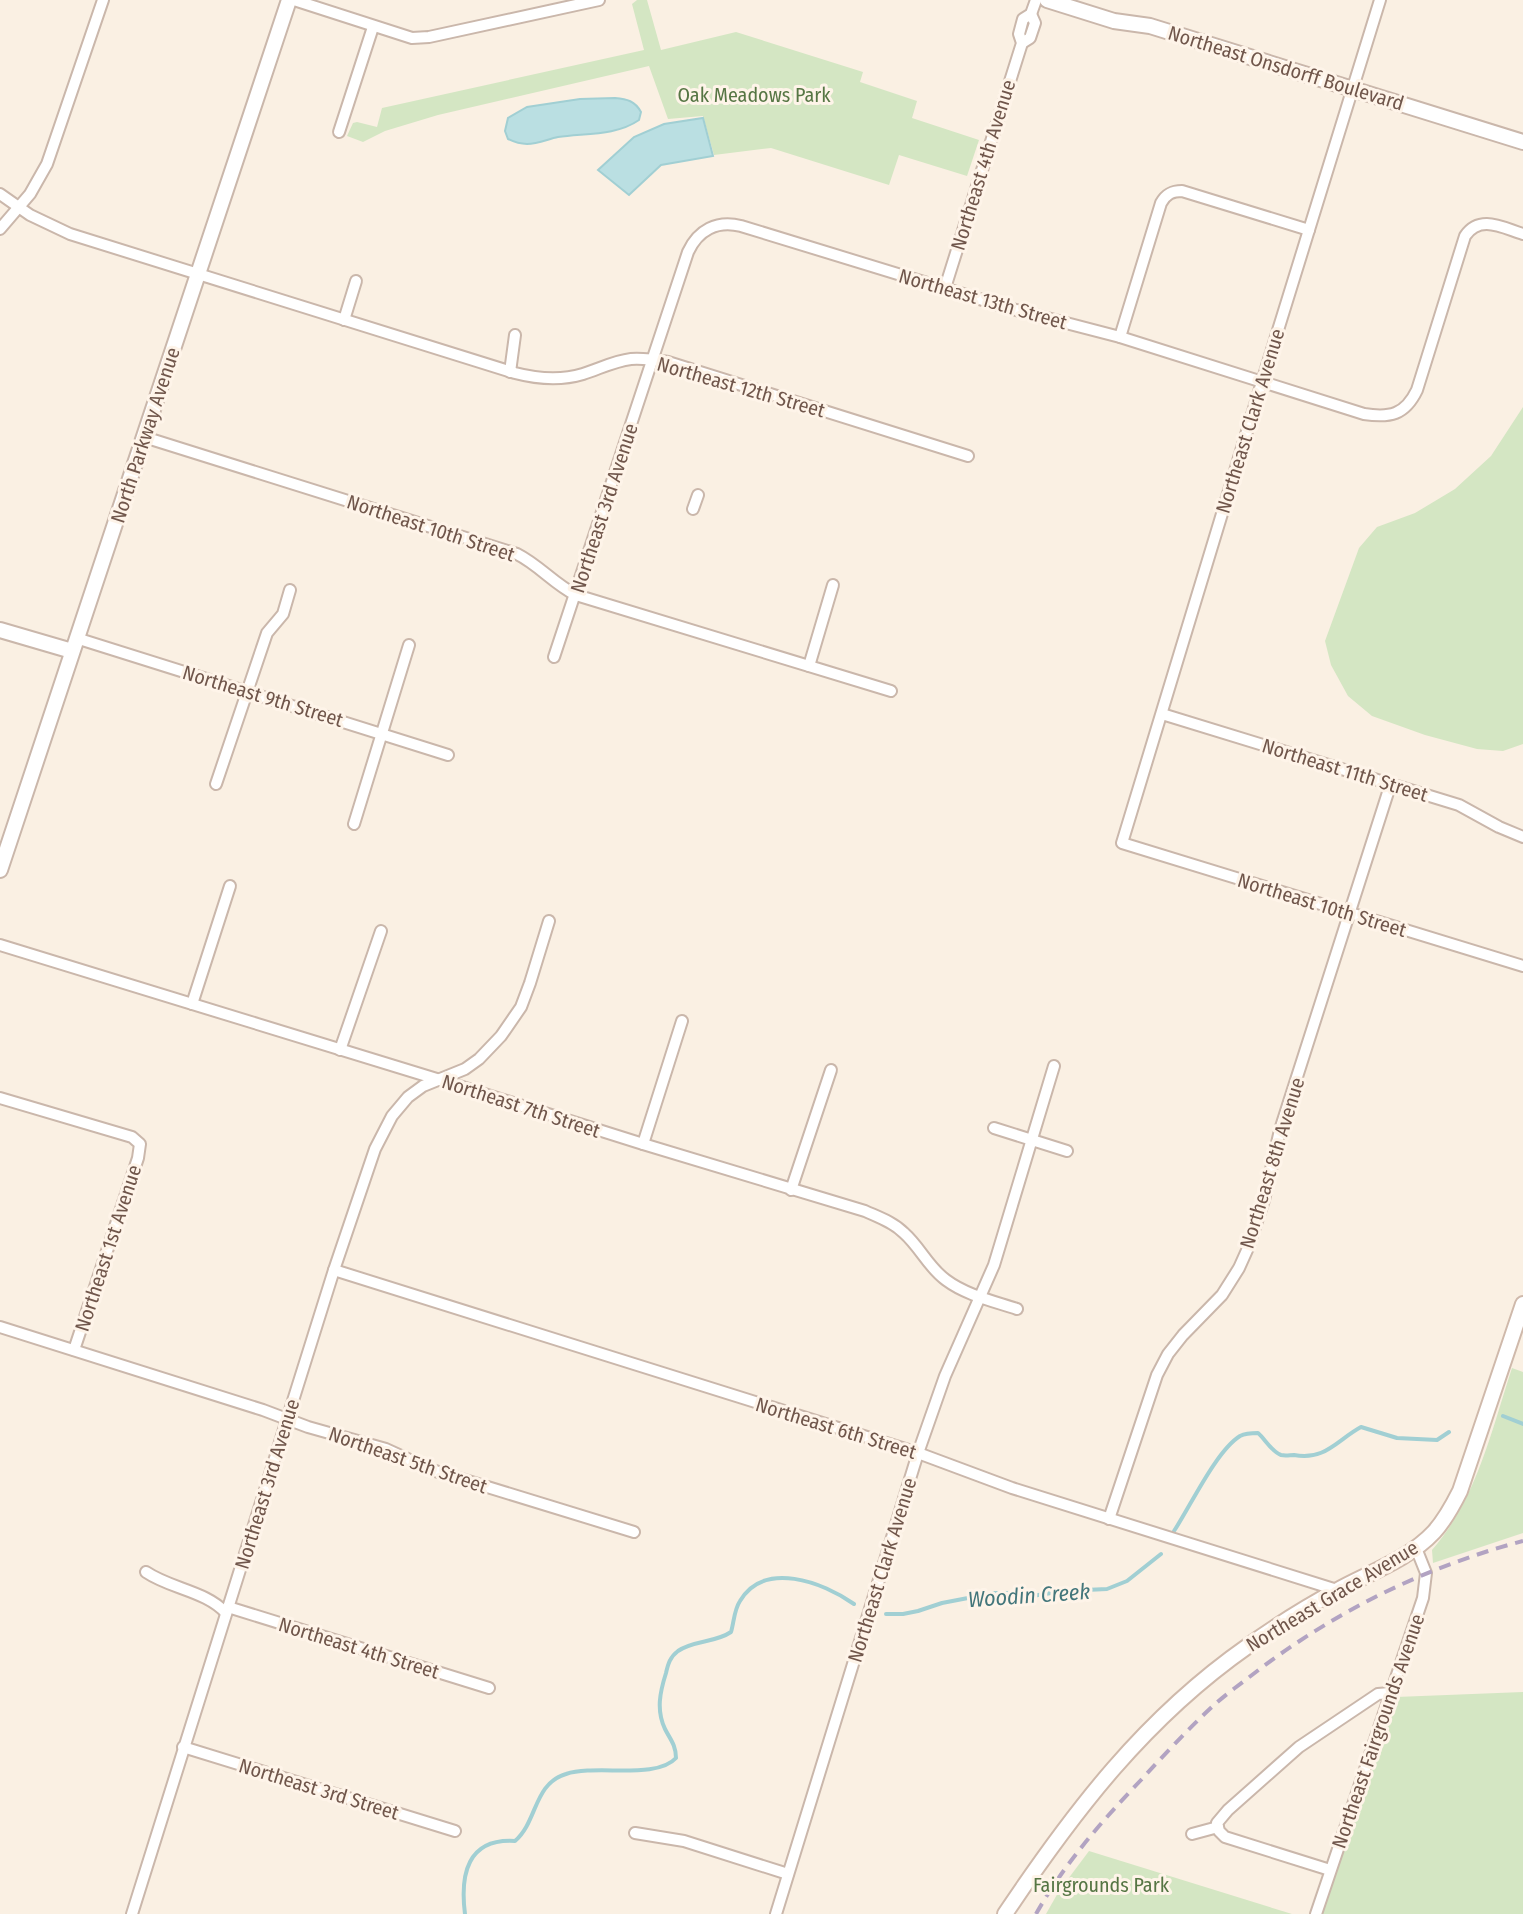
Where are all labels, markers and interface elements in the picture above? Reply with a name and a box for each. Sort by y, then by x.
street label: Northeast Onsdorff Boulevard [1165,21,1407,115]
street label: Northeast 4th Avenue [946,77,1020,253]
park label: Oak Meadows Park [678,83,831,107]
street label: Northeast 13th Street [896,264,1070,335]
street label: Northeast Clark Avenue [1210,326,1290,516]
street label: North Parkway Avenue [105,344,185,526]
street label: Northeast 12th Street [654,352,828,423]
street label: Northeast 3rd Avenue [565,420,643,596]
street label: Northeast 10th Street [344,490,518,567]
street label: Northeast 9th Street [180,660,347,732]
street label: Northeast 11th Street [1259,733,1431,807]
street label: Northeast 10th Street [1235,868,1410,942]
street label: Northeast 7th Street [439,1069,604,1143]
street label: Northeast 8th Avenue [1235,1074,1309,1252]
street label: Northeast 1st Avenue [70,1162,146,1334]
street label: Northeast 6th Street [753,1392,920,1464]
street label: Northeast 3rd Avenue [230,1396,304,1572]
street label: Northeast 5th Street [326,1422,491,1498]
street label: Northeast Clark Avenue [842,1475,922,1665]
street label: Northeast Grace Avenue [1242,1535,1422,1657]
water label: Woodin Creek [967,1578,1091,1613]
street label: Northeast Fairgrounds Avenue [1327,1611,1429,1851]
street label: Northeast 4th Street [276,1612,443,1684]
street label: Northeast 3rd Street [236,1753,402,1825]
park label: Fairgrounds Park [1033,1873,1170,1897]

